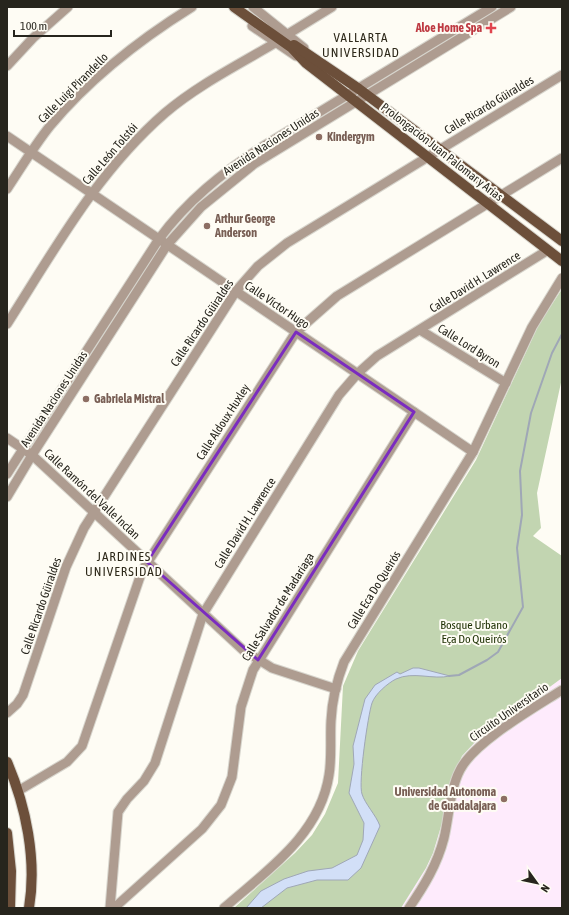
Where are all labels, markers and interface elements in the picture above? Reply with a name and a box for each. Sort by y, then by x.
scale bar [14,12,111,38]
text: 100 m [20,19,47,33]
place label: Aloe Home Spa [415,21,482,35]
marker: Aloe Home Spa [485,22,497,34]
district label: VALLARTA UNIVERSIDAD [322,30,400,60]
street label: Calle Luigi Pirandello [35,50,111,126]
street label: Calle Ricardo Güiraldes [442,73,536,137]
street label: Prolongación Juan Palomar y Arias [378,100,506,204]
street label: Avenida Naciones Unidas [220,106,322,178]
street label: Calle León Tolstói [80,120,140,188]
place label: Kindergym [327,130,375,144]
marker: Kindergym [314,132,324,142]
place label: Arthur George Anderson [214,212,276,240]
marker: Arthur George Anderson [202,221,212,231]
street label: Calle David H. Lawrence [427,248,523,316]
street label: Calle Ricardo Güiraldes [168,277,236,369]
street label: Calle Víctor Hugo [242,278,312,332]
street label: Calle Lord Byron [435,321,503,371]
street label: Avenida Naciones Unidas [18,348,90,450]
street label: Calle Aldoux Huxley [193,381,253,463]
place label: Gabriela Mistral [94,392,165,406]
marker: Gabriela Mistral [81,394,91,404]
street label: Calle Ramón del Valle Inclan [41,446,143,542]
street label: Calle David H. Lawrence [211,475,279,571]
street label: Calle Eca Do Queirós [344,548,404,632]
district label: JARDINES UNIVERSIDAD [85,549,163,579]
street label: Calle Salvador de Madariaga [239,550,317,664]
street label: Calle Ricardo Güiraldes [18,556,64,656]
park label: Bosque Urbano Eça Do Queirós [440,618,508,646]
street label: Circuito Universitario [467,679,551,744]
place label: Universidad Autonoma de Guadalajara [395,785,496,813]
marker: Universidad Autonoma de Guadalajara [499,794,509,804]
north arrow [517,863,557,903]
text: N [539,882,552,894]

